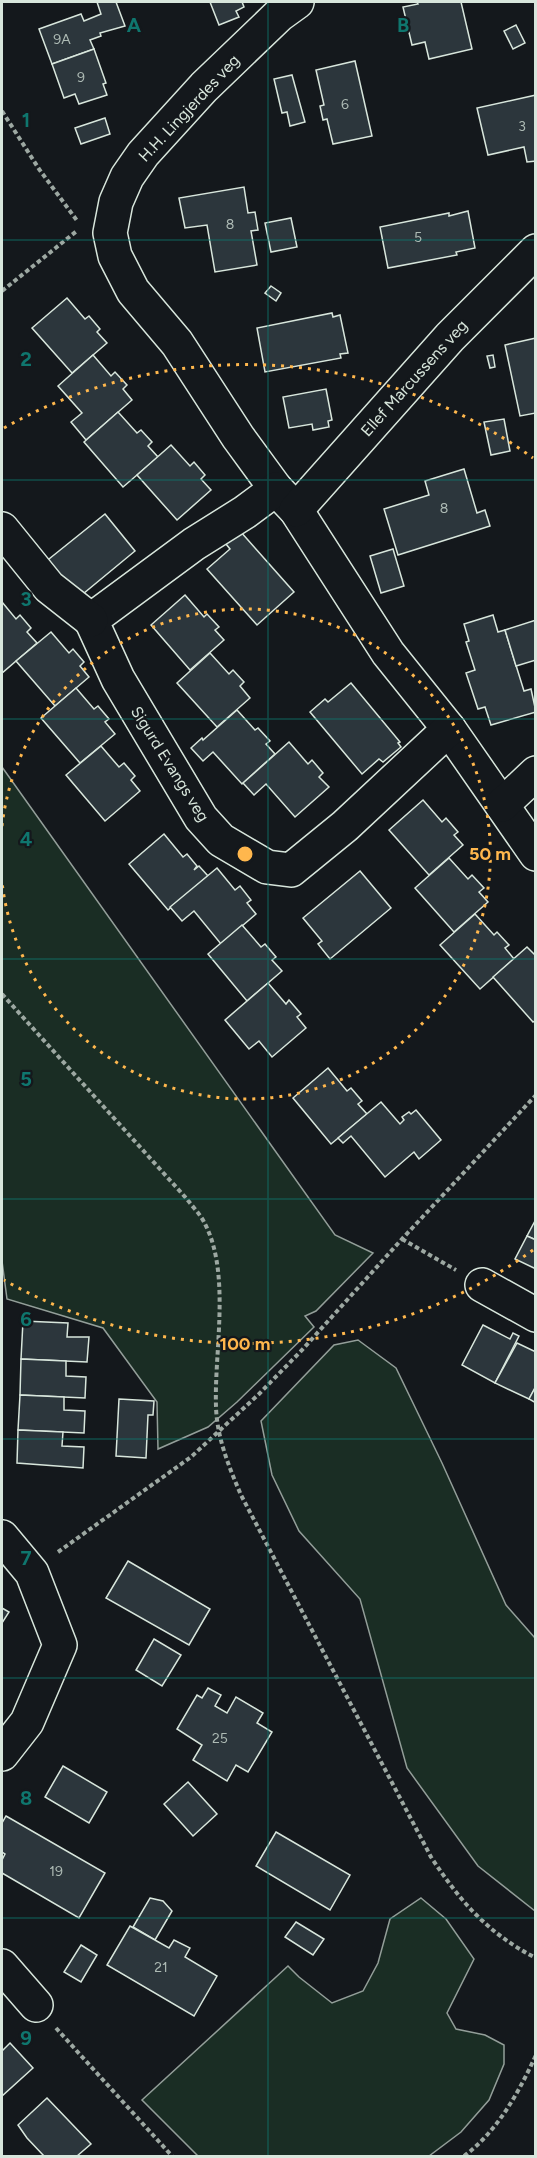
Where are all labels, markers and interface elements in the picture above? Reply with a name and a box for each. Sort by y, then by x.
text: A [127,13,142,37]
text: B [397,13,409,37]
house number: 9A [53,31,71,48]
street label: H.H. Lingjerdes veg [135,51,243,165]
house number: 9 [77,69,85,86]
house number: 6 [341,96,349,113]
text: 1 [22,108,30,132]
house number: 3 [518,118,526,135]
house number: 8 [226,216,234,233]
house number: 5 [414,229,422,246]
street label: Ellef Marcussens veg [357,316,471,440]
text: 2 [20,347,32,371]
house number: 8 [440,500,448,517]
text: 3 [20,587,32,611]
street label: Sigurd Evangs veg [127,703,213,825]
text: 4 [20,827,33,851]
text: 50 m [469,843,511,865]
centre of rings [235,844,255,864]
text: 5 [20,1067,32,1091]
text: 6 [20,1307,32,1331]
text: 100 m [220,1333,270,1355]
text: 7 [20,1546,32,1570]
house number: 25 [212,1730,228,1747]
text: 8 [20,1786,32,1810]
house number: 19 [49,1863,63,1880]
house number: 21 [154,1959,168,1976]
text: 9 [20,2026,32,2050]

